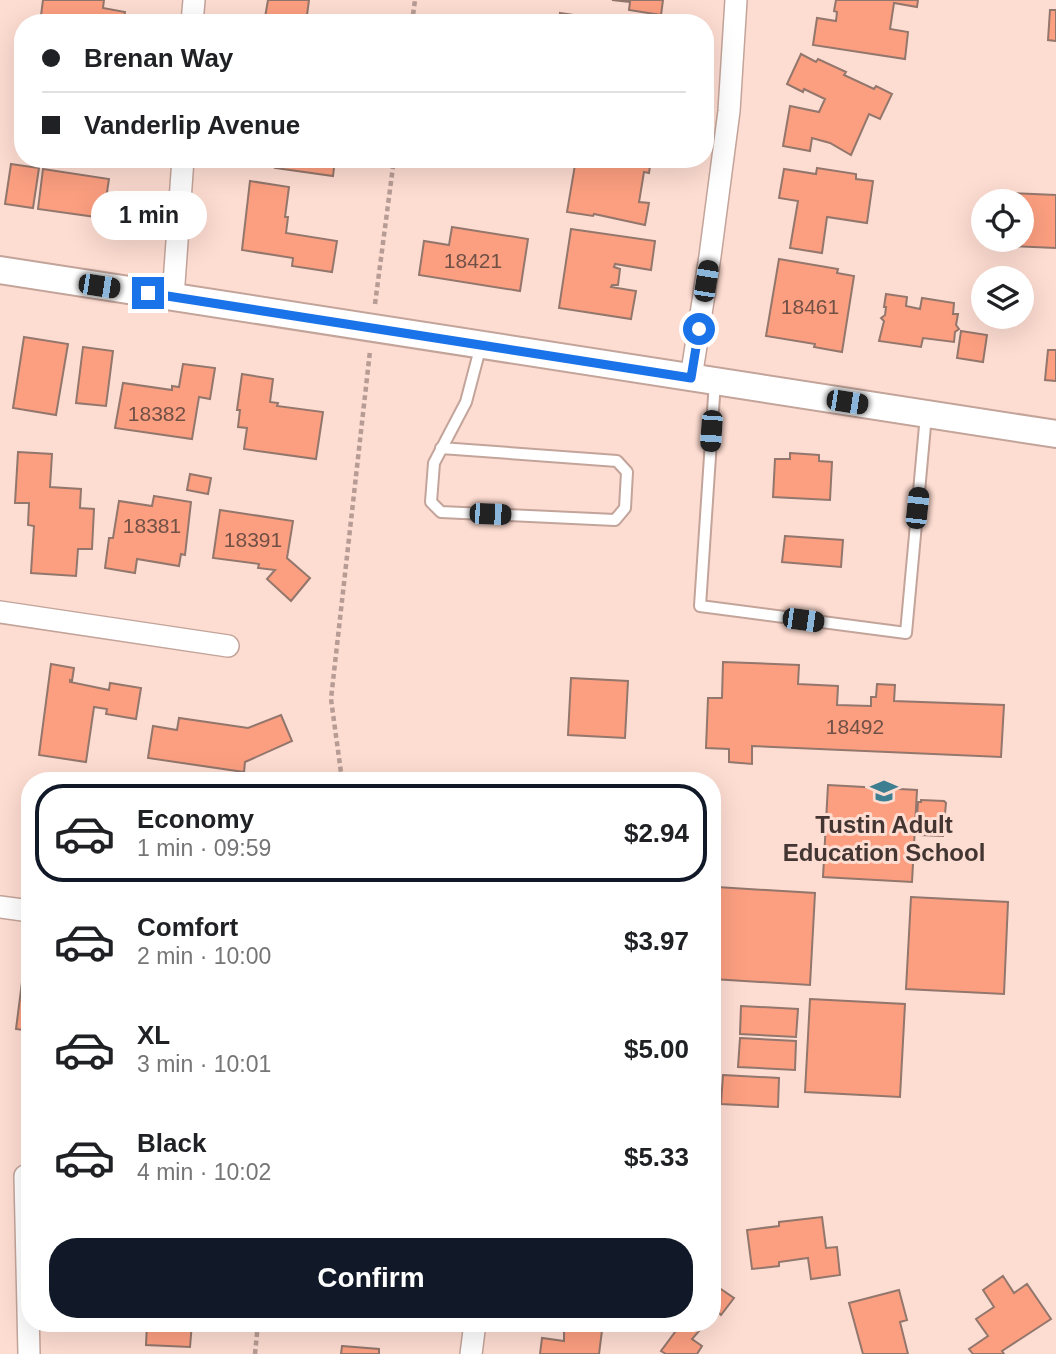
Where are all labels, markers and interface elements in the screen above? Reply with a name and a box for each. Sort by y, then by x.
text: Brenan Way [84,43,233,73]
text: Vanderlip Avenue [84,110,300,140]
map controls [971,189,1034,329]
button: locate [971,189,1034,252]
callout: 1 min [90,191,206,240]
text: 1 min [119,202,179,228]
house number: 18421 [444,249,502,272]
car [693,259,720,303]
button: layers [971,266,1034,329]
car [77,272,122,300]
route end [132,277,164,309]
house number: 18461 [781,295,839,318]
route start [683,313,715,345]
car [825,388,870,416]
house number: 18382 [128,402,186,425]
car [700,409,723,453]
car [905,486,930,530]
car [469,503,512,525]
house number: 18381 [123,514,181,537]
house number: 18391 [224,528,282,551]
car [781,607,826,633]
house number: 18492 [826,715,884,738]
school or university icon: Tustin Adult Education School [869,776,899,806]
icon: car [53,802,116,865]
text: Economy [137,804,254,834]
place label: Tustin Adult Education School [783,811,985,866]
text: $2.94 [624,818,689,848]
text: 1 min · 09:59 [137,835,271,861]
icon: car [53,910,116,973]
text: Comfort [137,912,238,942]
text: $3.97 [624,926,689,956]
text: 2 min · 10:00 [137,943,271,969]
icon: car [53,1018,116,1081]
text: XL [137,1020,170,1050]
text: $5.00 [624,1034,689,1064]
text: 3 min · 10:01 [137,1051,271,1077]
icon: car [53,1126,116,1189]
text: Black [137,1128,206,1158]
text: $5.33 [624,1142,689,1172]
text: 4 min · 10:02 [137,1159,271,1185]
button: Confirm [49,1238,693,1318]

